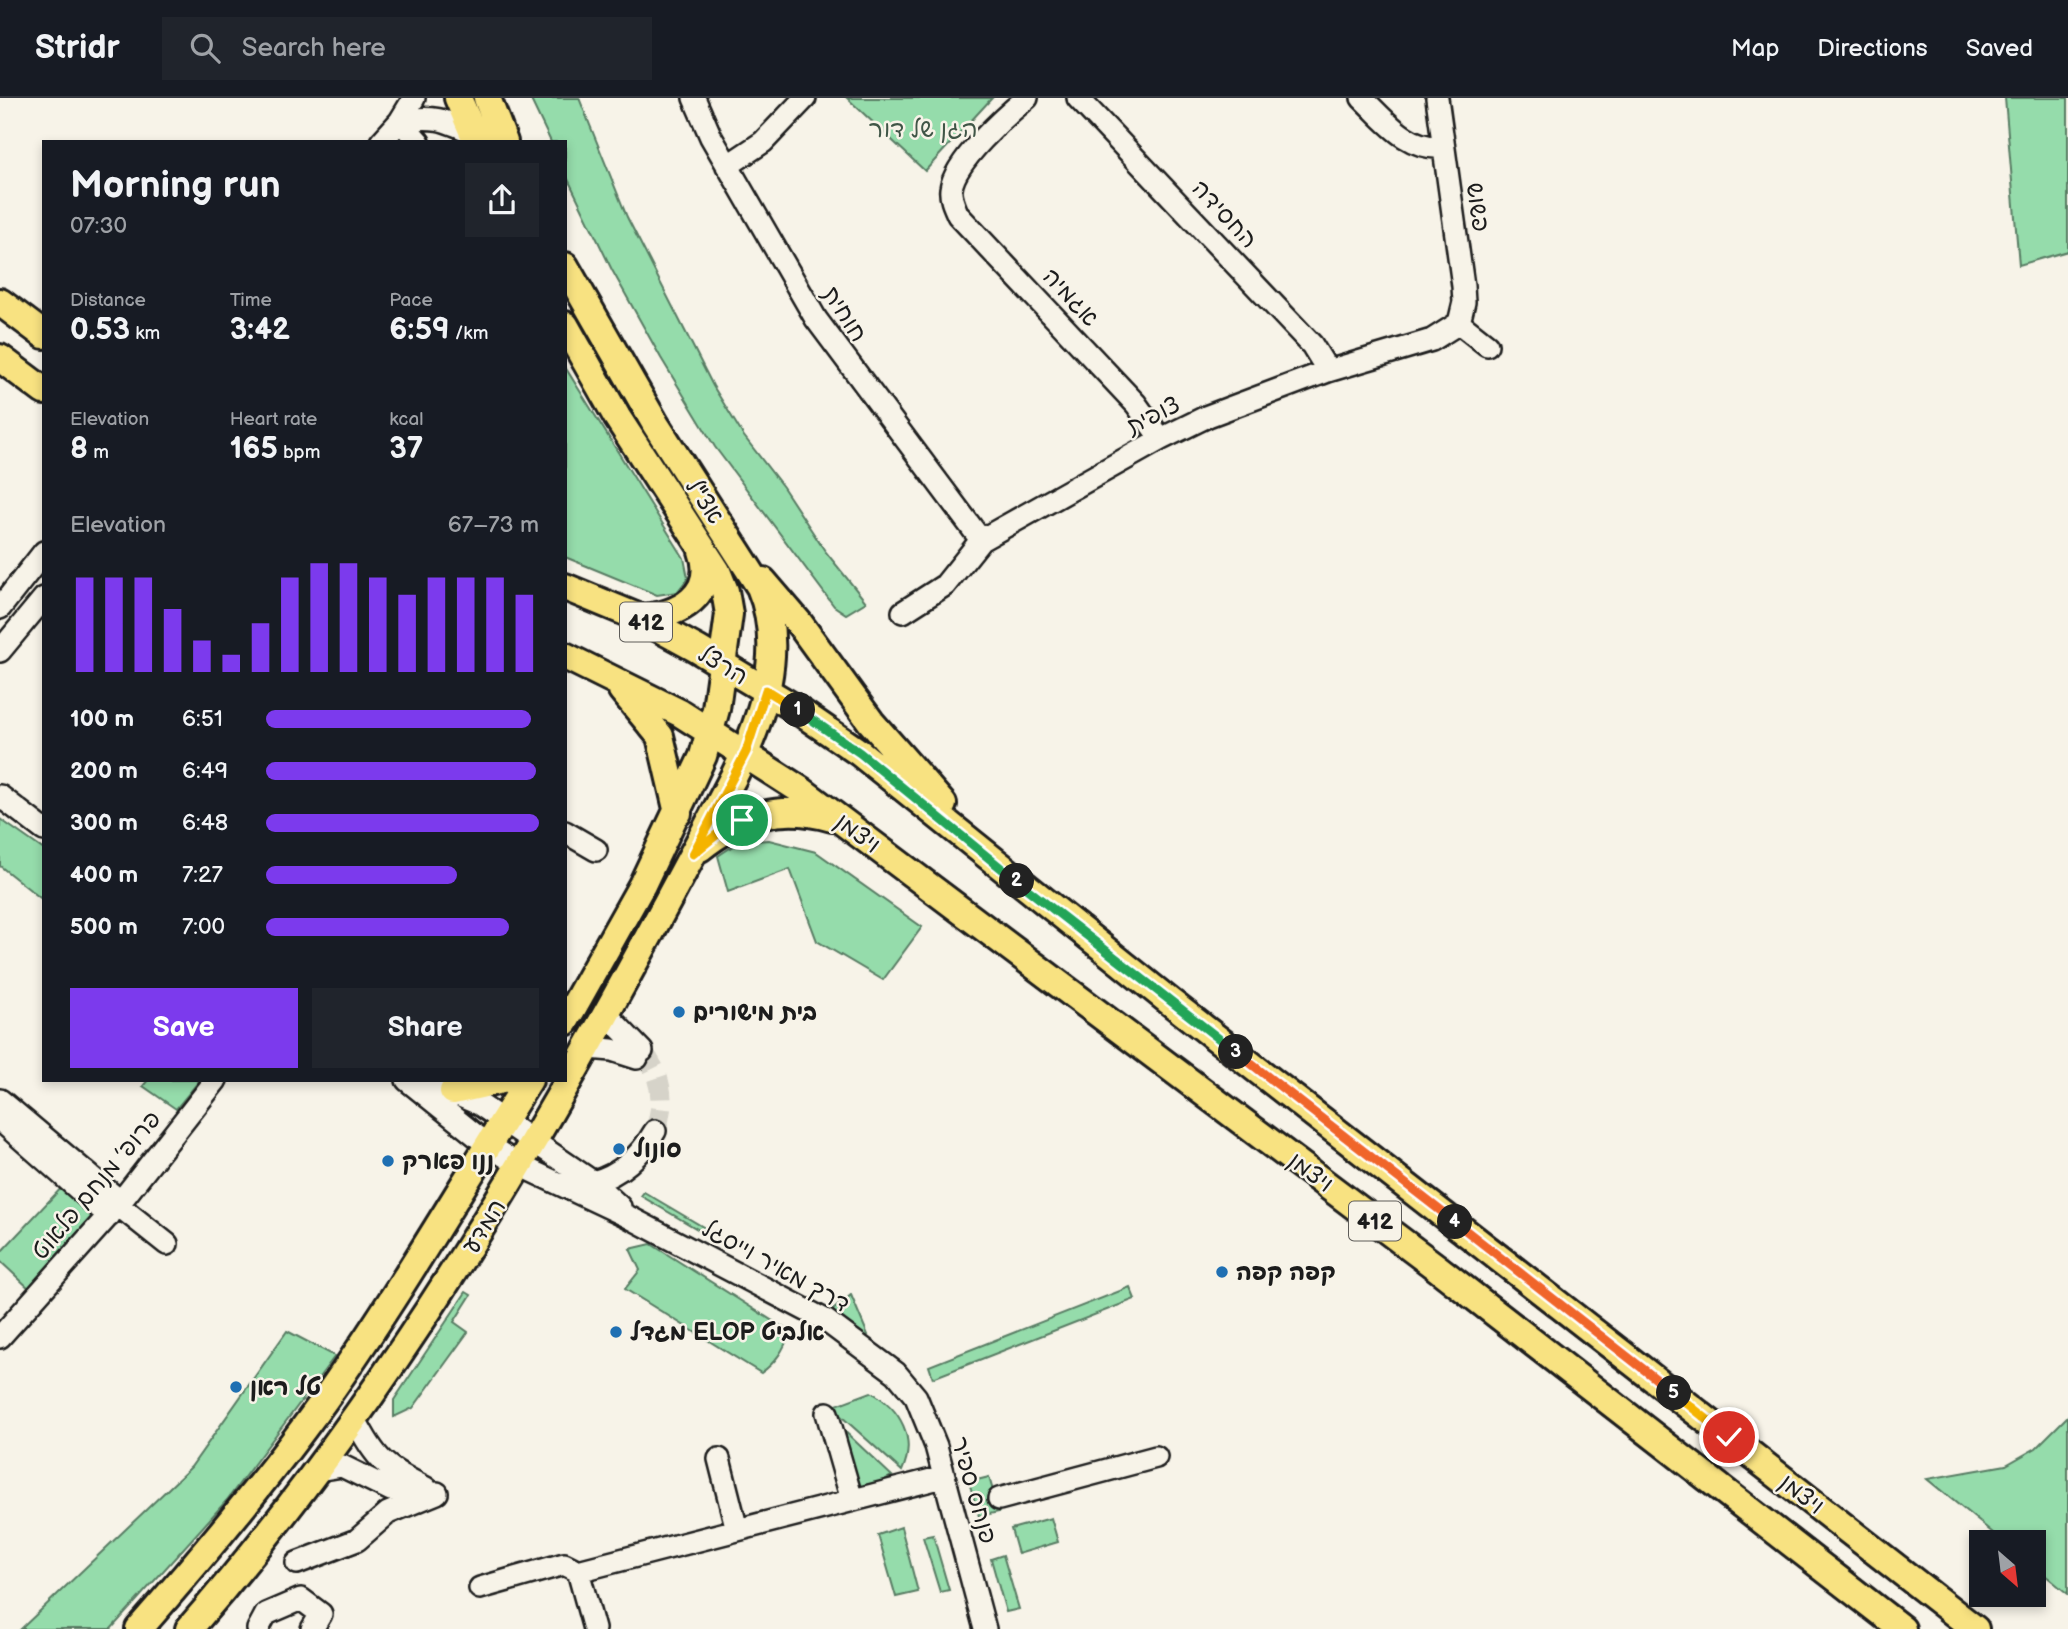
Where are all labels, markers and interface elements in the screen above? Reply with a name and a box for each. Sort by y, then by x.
search box [162,17,652,80]
text: Stridr [35,28,120,68]
icon: search [186,29,224,67]
text: Search here [242,33,386,64]
text: Map [1731,34,1779,63]
text: Directions [1817,34,1928,63]
text: Saved [1966,34,2033,63]
park label: הגן של דור [869,115,977,144]
text: Morning run [70,163,281,208]
button: share [465,163,539,237]
street label: החסידה [1186,174,1264,255]
street label: פשוש [1460,181,1495,234]
text: 07:30 [70,212,127,240]
street label: אגמיה [1036,262,1105,333]
street label: חוחית [816,281,873,348]
text: Distance [70,289,146,312]
text: Time [230,289,272,312]
text: Pace [389,289,433,312]
text: 0.53 [70,312,130,348]
text: 3:42 [230,312,290,348]
text: 6:59 [389,312,450,348]
text: km [130,322,160,345]
text: /km [450,322,488,345]
street label: צופית [1120,390,1185,442]
text: Elevation [70,408,149,431]
text: Heart rate [230,408,317,431]
text: kcal [389,408,423,431]
text: 8 [70,431,88,467]
text: 165 [230,431,278,467]
text: 37 [389,431,423,467]
text: m [88,441,109,464]
text: bpm [278,441,320,464]
street label: אצ"ל [679,473,730,529]
text: Elevation [70,511,166,539]
text: 67–73 m [448,511,539,539]
road number: 412 [620,602,672,642]
street label: הרצל [693,639,753,691]
pin: 1 [780,692,816,728]
text: 1 [794,698,802,721]
text: 100 m [70,705,134,733]
text: 6:51 [182,705,223,733]
text: 200 m [70,757,138,785]
text: 6:49 [182,757,228,785]
pin [712,790,772,850]
icon: arrive [723,801,761,839]
street label: ויצמן [829,807,886,860]
text: 300 m [70,809,138,837]
text: 6:48 [182,809,228,837]
text: 400 m [70,861,138,889]
text: 7:27 [182,861,223,889]
pin: 2 [1000,864,1034,898]
text: 2 [1011,869,1022,892]
text: 500 m [70,913,138,941]
text: 7:00 [182,913,225,941]
button: Save [70,988,298,1068]
button: Share [312,988,539,1068]
place label: בית מישורים [693,998,817,1027]
marker: בית מישורים [671,1004,687,1020]
pin: 3 [1218,1034,1254,1070]
text: 3 [1230,1040,1241,1063]
street label: פרופ׳ מנחם פלאוט [26,1105,167,1266]
place label: סונול [633,1135,681,1164]
marker: סונול [611,1141,627,1157]
street label: ויצמן [1282,1146,1339,1199]
place label: ננו פארק [402,1147,494,1176]
marker: ננו פארק [380,1153,396,1169]
street label: המדע [457,1194,512,1259]
road number: 412 [1349,1202,1401,1240]
pin: 4 [1438,1204,1472,1240]
text: 4 [1449,1210,1460,1233]
street label: דרך מאיר וייסגל [697,1214,855,1319]
place label: קפה קפה [1236,1258,1336,1287]
marker: קפה קפה [1214,1264,1230,1280]
place label: מגדל ELOP אלביט [630,1318,825,1347]
marker: מגדל ELOP אלביט [608,1324,624,1340]
place label: טל ראן [250,1373,321,1402]
pin: 5 [1656,1376,1692,1410]
marker: טל ראן [228,1379,244,1395]
text: 5 [1668,1381,1679,1404]
pin [1699,1407,1759,1467]
icon: check [1710,1418,1748,1456]
street label: פנחס ספיר [944,1433,1003,1547]
street label: ויצמן [1773,1468,1830,1521]
north arrow [1969,1530,2046,1606]
map controls [1969,1530,2046,1607]

